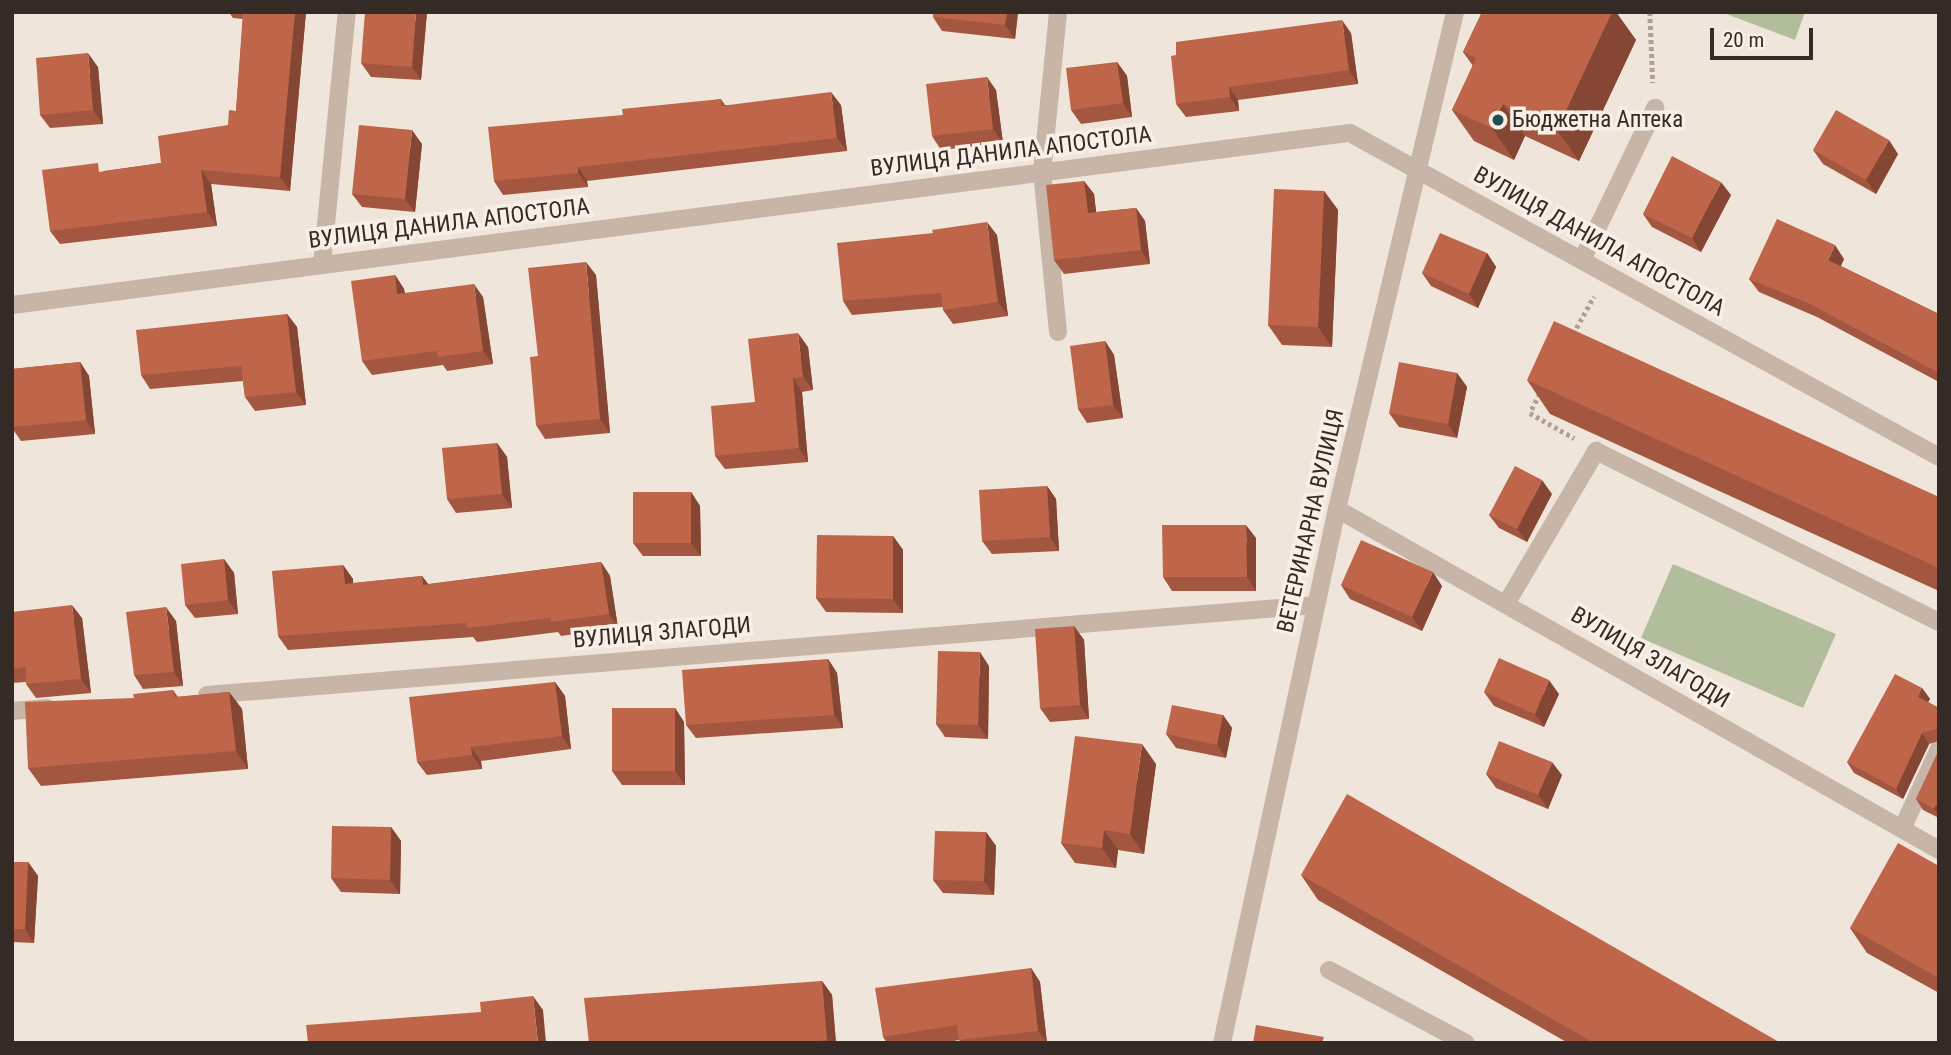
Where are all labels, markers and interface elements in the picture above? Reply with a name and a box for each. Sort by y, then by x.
scale bar [1713,14,1816,58]
text: 20 m [1723,28,1764,52]
place label: Бюджетна Аптека [1512,106,1683,134]
marker: Бюджетна Аптека [1490,112,1506,128]
street label: ВУЛИЦЯ ДАНИЛА АПОСТОЛА [869,121,1153,183]
street label: ВУЛИЦЯ ДАНИЛА АПОСТОЛА [1469,161,1729,323]
street label: ВУЛИЦЯ ДАНИЛА АПОСТОЛА [307,193,591,255]
street label: ВЕТЕРИНАРНА ВУЛИЦЯ [1272,407,1350,635]
street label: ВУЛИЦЯ ЗЛАГОДИ [1566,601,1734,715]
street label: ВУЛИЦЯ ЗЛАГОДИ [572,611,752,655]

